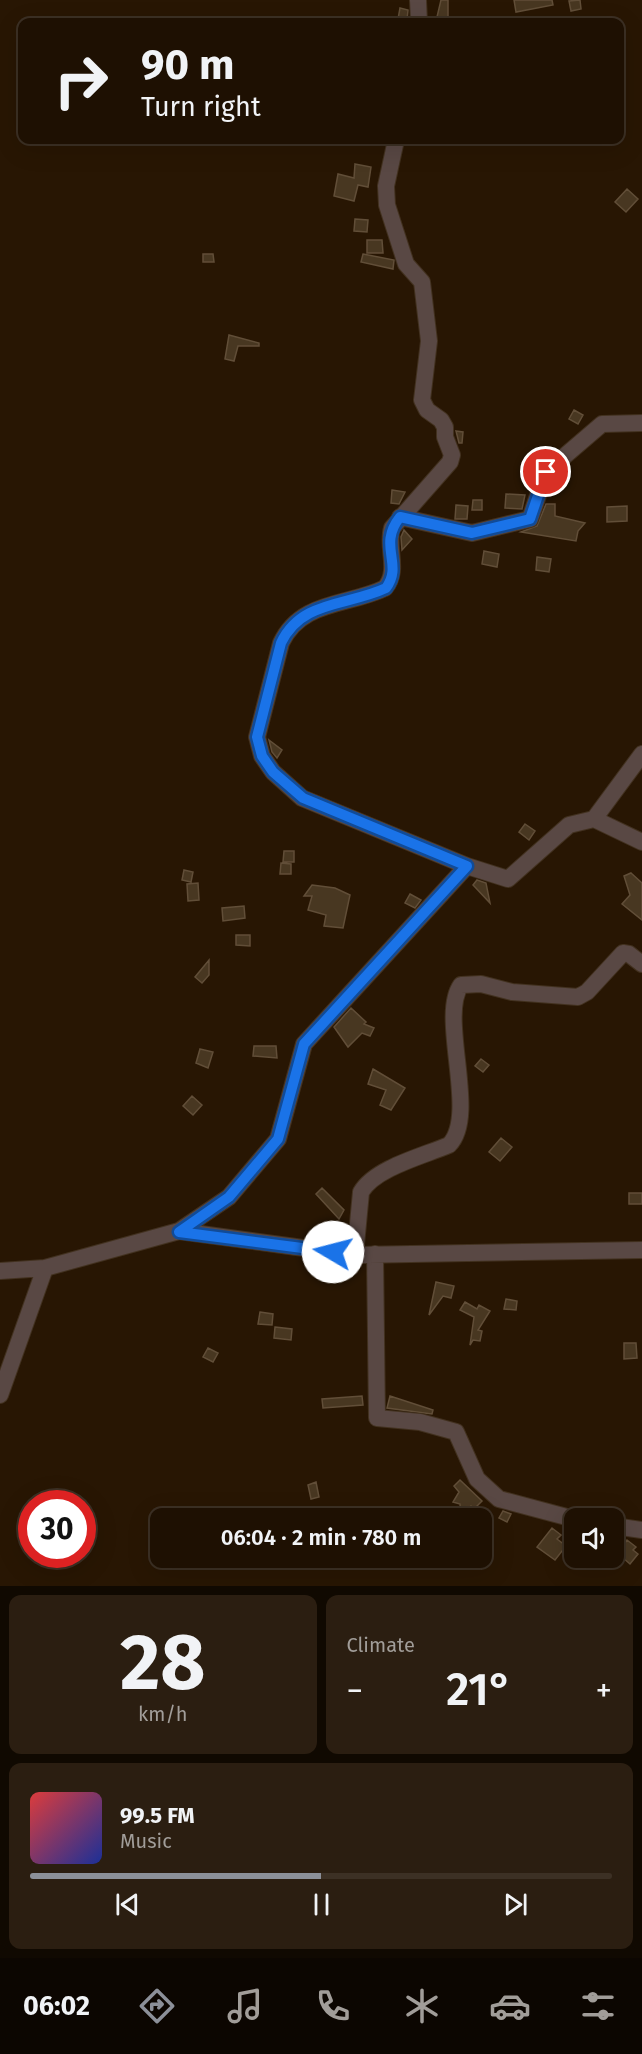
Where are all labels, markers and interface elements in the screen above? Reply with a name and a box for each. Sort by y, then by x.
text: 90 m [141,40,235,90]
icon: right [42,42,120,120]
text: Turn right [141,91,261,123]
pin [520,446,571,497]
icon: arrive [529,455,562,488]
position arrow [301,1220,365,1284]
speed limit sign: 30 [18,1490,96,1568]
map controls [564,1508,624,1568]
button: sound [564,1508,624,1568]
text: 06:04 · 2 min · 780 m [221,1524,421,1551]
text: 28 [120,1616,206,1710]
text: Climate [347,1633,415,1657]
text: 21° [446,1663,512,1717]
text: − [347,1671,363,1711]
text: + [596,1671,612,1711]
text: km/h [138,1702,188,1726]
text: 99.5 FM [120,1802,195,1829]
text: Music [120,1829,172,1853]
icon: previous [111,1888,144,1921]
icon: pause [305,1888,338,1921]
icon: next [499,1888,532,1921]
icon: directions [136,1985,178,2027]
icon: music [224,1985,266,2027]
icon: phone [312,1985,354,2027]
icon: climate [401,1985,443,2027]
icon: car [489,1985,531,2027]
icon: filters [577,1985,619,2027]
text: 06:02 [23,1990,90,2022]

